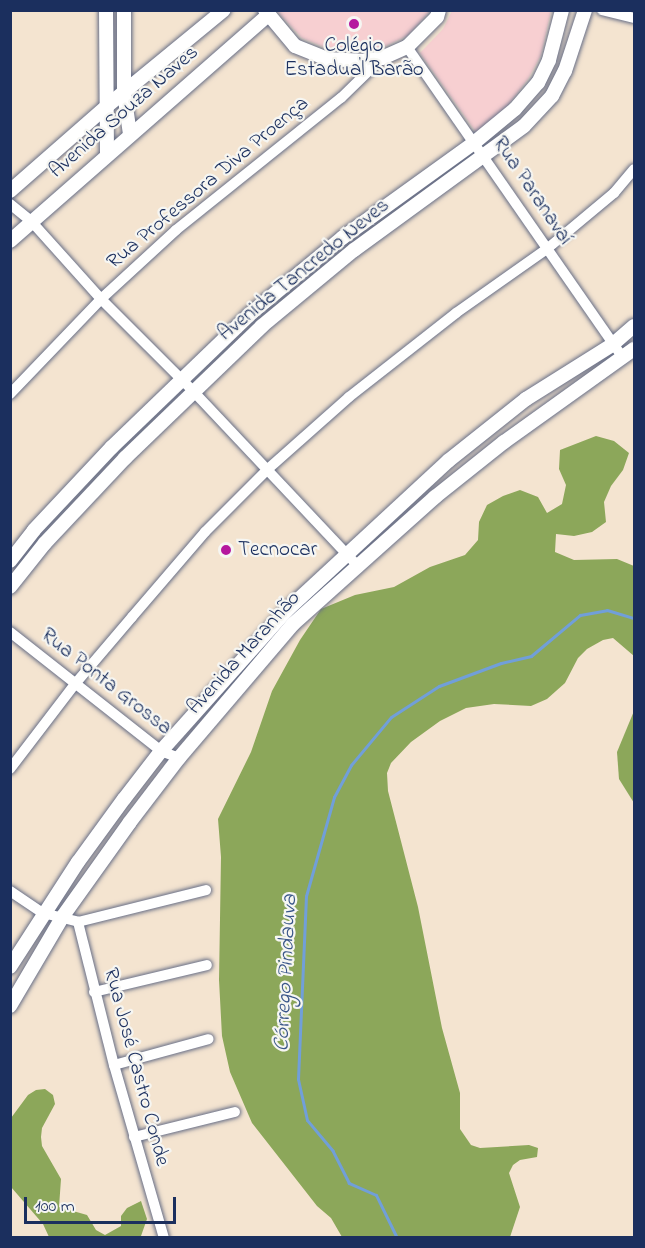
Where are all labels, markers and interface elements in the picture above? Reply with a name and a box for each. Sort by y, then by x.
marker: Colégio Estadual Barão [347,17,361,31]
place label: Colégio Estadual Barão [284,33,424,83]
street label: Avenida Souza Naves [44,40,204,184]
street label: Rua Professora Diva Proença [102,91,314,275]
street label: Rua Paranavaí [487,132,577,250]
street label: Avenida Tancredo Neves [213,193,395,347]
place label: Tecnocar [238,537,317,563]
marker: Tecnocar [219,543,233,557]
street label: Avenida Maranhão [182,586,306,720]
street label: Rua Ponta Grossa [35,623,177,741]
water label: Córrego Pindauva [270,894,304,1052]
street label: Rua José Castro Conde [97,965,175,1169]
scale bar [27,1185,178,1223]
text: 100 m [35,1194,75,1220]

